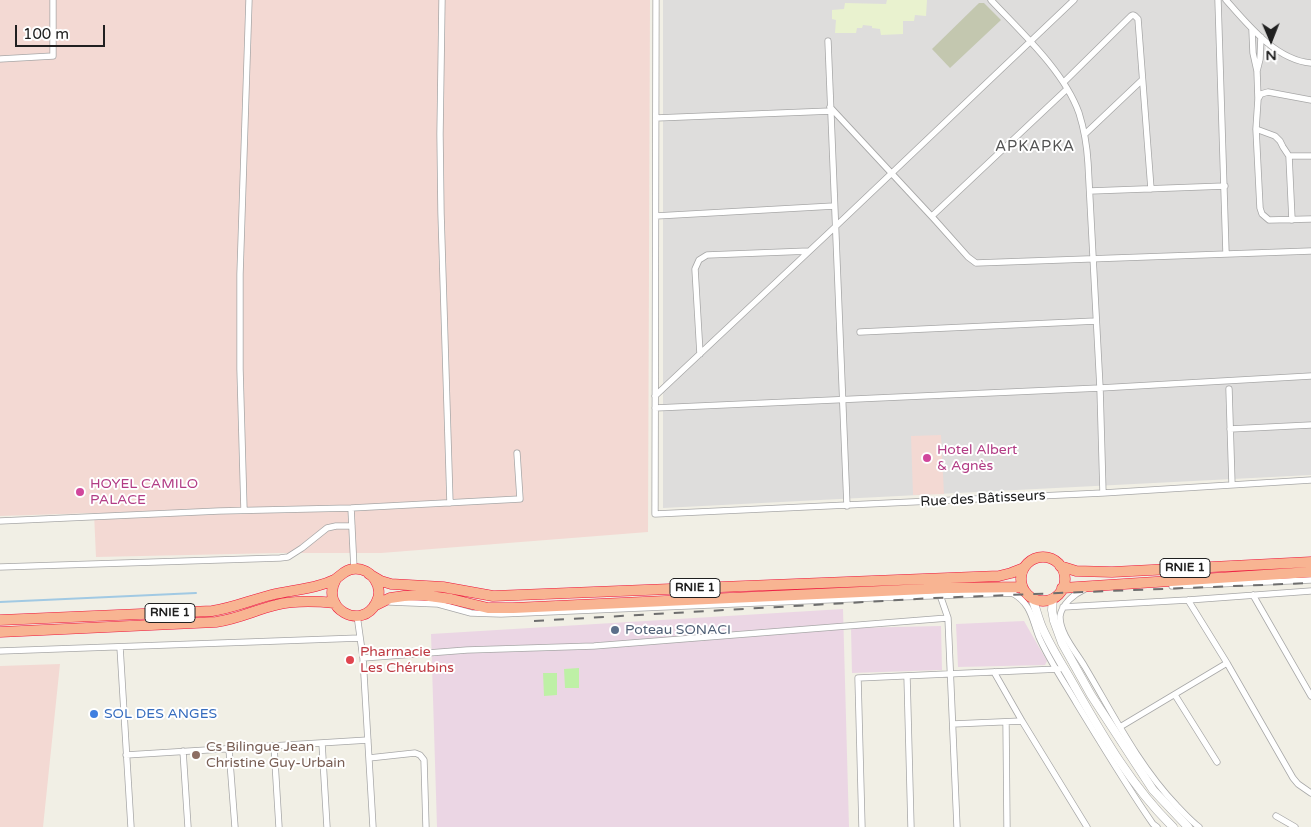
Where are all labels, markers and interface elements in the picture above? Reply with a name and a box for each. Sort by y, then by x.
scale bar [18,15,108,47]
north arrow [1246,15,1296,65]
text: 100 m [23,25,69,43]
text: N [1265,47,1277,64]
district label: APKAPKA [994,138,1076,156]
place label: Hotel Albert & Agnès [937,442,1017,474]
marker: Hotel Albert & Agnès [921,452,933,464]
place label: HOYEL CAMILO PALACE [90,476,198,508]
marker: HOYEL CAMILO PALACE [74,486,86,498]
street label: Rue des Bâtisseurs [920,487,1046,511]
road number: RNIE 1 [1160,558,1210,578]
road number: RNIE 1 [670,578,720,598]
road number: RNIE 1 [145,604,195,622]
place label: Poteau SONACI [625,622,731,638]
marker: Poteau SONACI [609,624,621,636]
place label: Pharmacie Les Chérubins [360,644,454,676]
marker: Pharmacie Les Chérubins [344,654,356,666]
place label: SOL DES ANGES [104,706,217,722]
marker: SOL DES ANGES [88,708,100,720]
place label: Cs Bilingue Jean Christine Guy-Urbain [206,739,345,772]
marker: Cs Bilingue Jean Christine Guy-Urbain [190,749,202,761]

